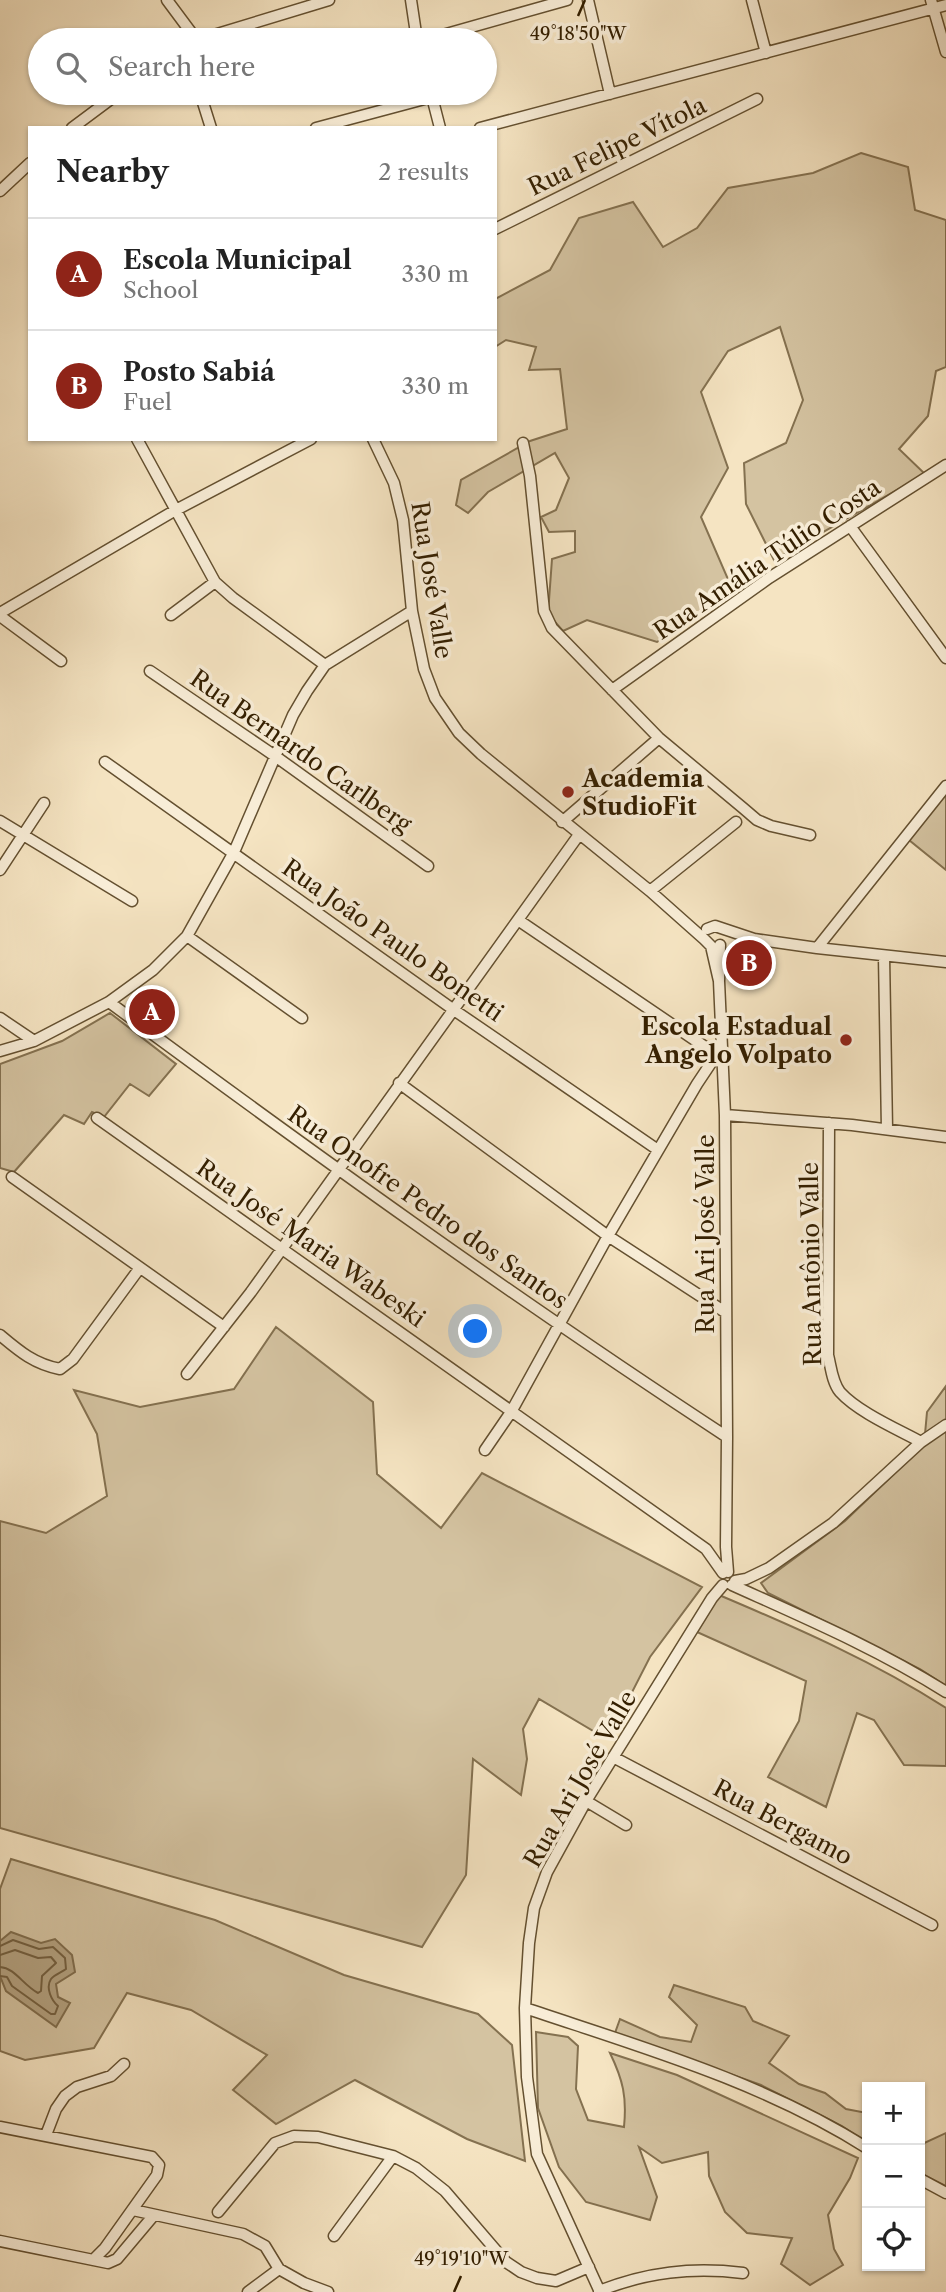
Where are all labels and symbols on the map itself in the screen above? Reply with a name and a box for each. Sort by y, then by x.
text: 49°18'50"W [530,23,628,45]
street label: Rua Felipe Vítola [523,90,711,202]
street label: Rua Amália Túlio Costa [648,472,886,646]
street label: Rua José Valle [405,499,459,661]
street label: Rua Bernardo Carlberg [185,664,418,839]
place label: Academia StudioFit [581,764,705,821]
marker: Academia StudioFit [560,784,576,800]
street label: Rua João Paulo Bonetti [277,853,509,1027]
pin: B [726,937,772,989]
pin: A [129,986,175,1038]
place label: Escola Estadual Angelo Volpato [641,1012,832,1069]
marker: Escola Estadual Angelo Volpato [838,1032,854,1048]
street label: Rua Onofre Pedro dos Santos [283,1099,573,1315]
street label: Rua Ari José Valle [691,1134,720,1334]
street label: Rua José Maria Wabeski [191,1153,431,1333]
street label: Rua Antônio Valle [795,1162,827,1366]
your location [458,1314,492,1348]
street label: Rua Ari José Valle [518,1685,642,1873]
street label: Rua Bergamo [708,1773,858,1871]
text: 49°19'10"W [414,2248,509,2270]

